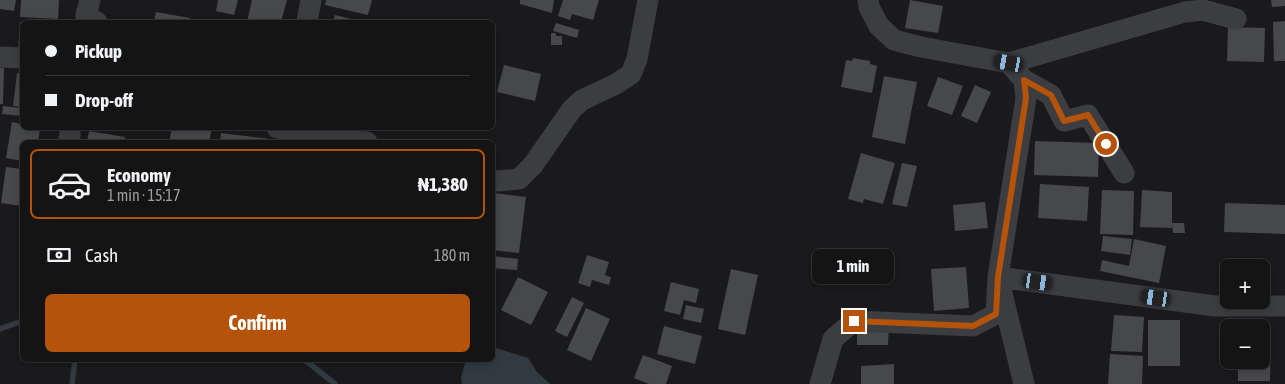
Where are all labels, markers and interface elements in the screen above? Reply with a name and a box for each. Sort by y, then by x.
text: Pickup [75,40,122,62]
car [992,53,1025,73]
text: Drop-off [75,89,133,111]
route start [1095,133,1117,155]
icon: car [47,162,92,207]
text: Economy [107,164,171,186]
text: ₦1,380 [418,173,468,195]
text: 1 min · 15:17 [107,186,180,204]
icon: cash [45,241,73,269]
text: Cash [85,244,118,266]
text: 180 m [434,246,470,264]
callout: 1 min [813,248,895,284]
text: 1 min [837,257,869,275]
map controls [1220,259,1270,369]
button: + [1220,259,1270,309]
car [1022,272,1053,292]
car [1140,288,1171,308]
button: Confirm [45,294,470,352]
route end [843,310,865,332]
button: − [1220,319,1270,369]

